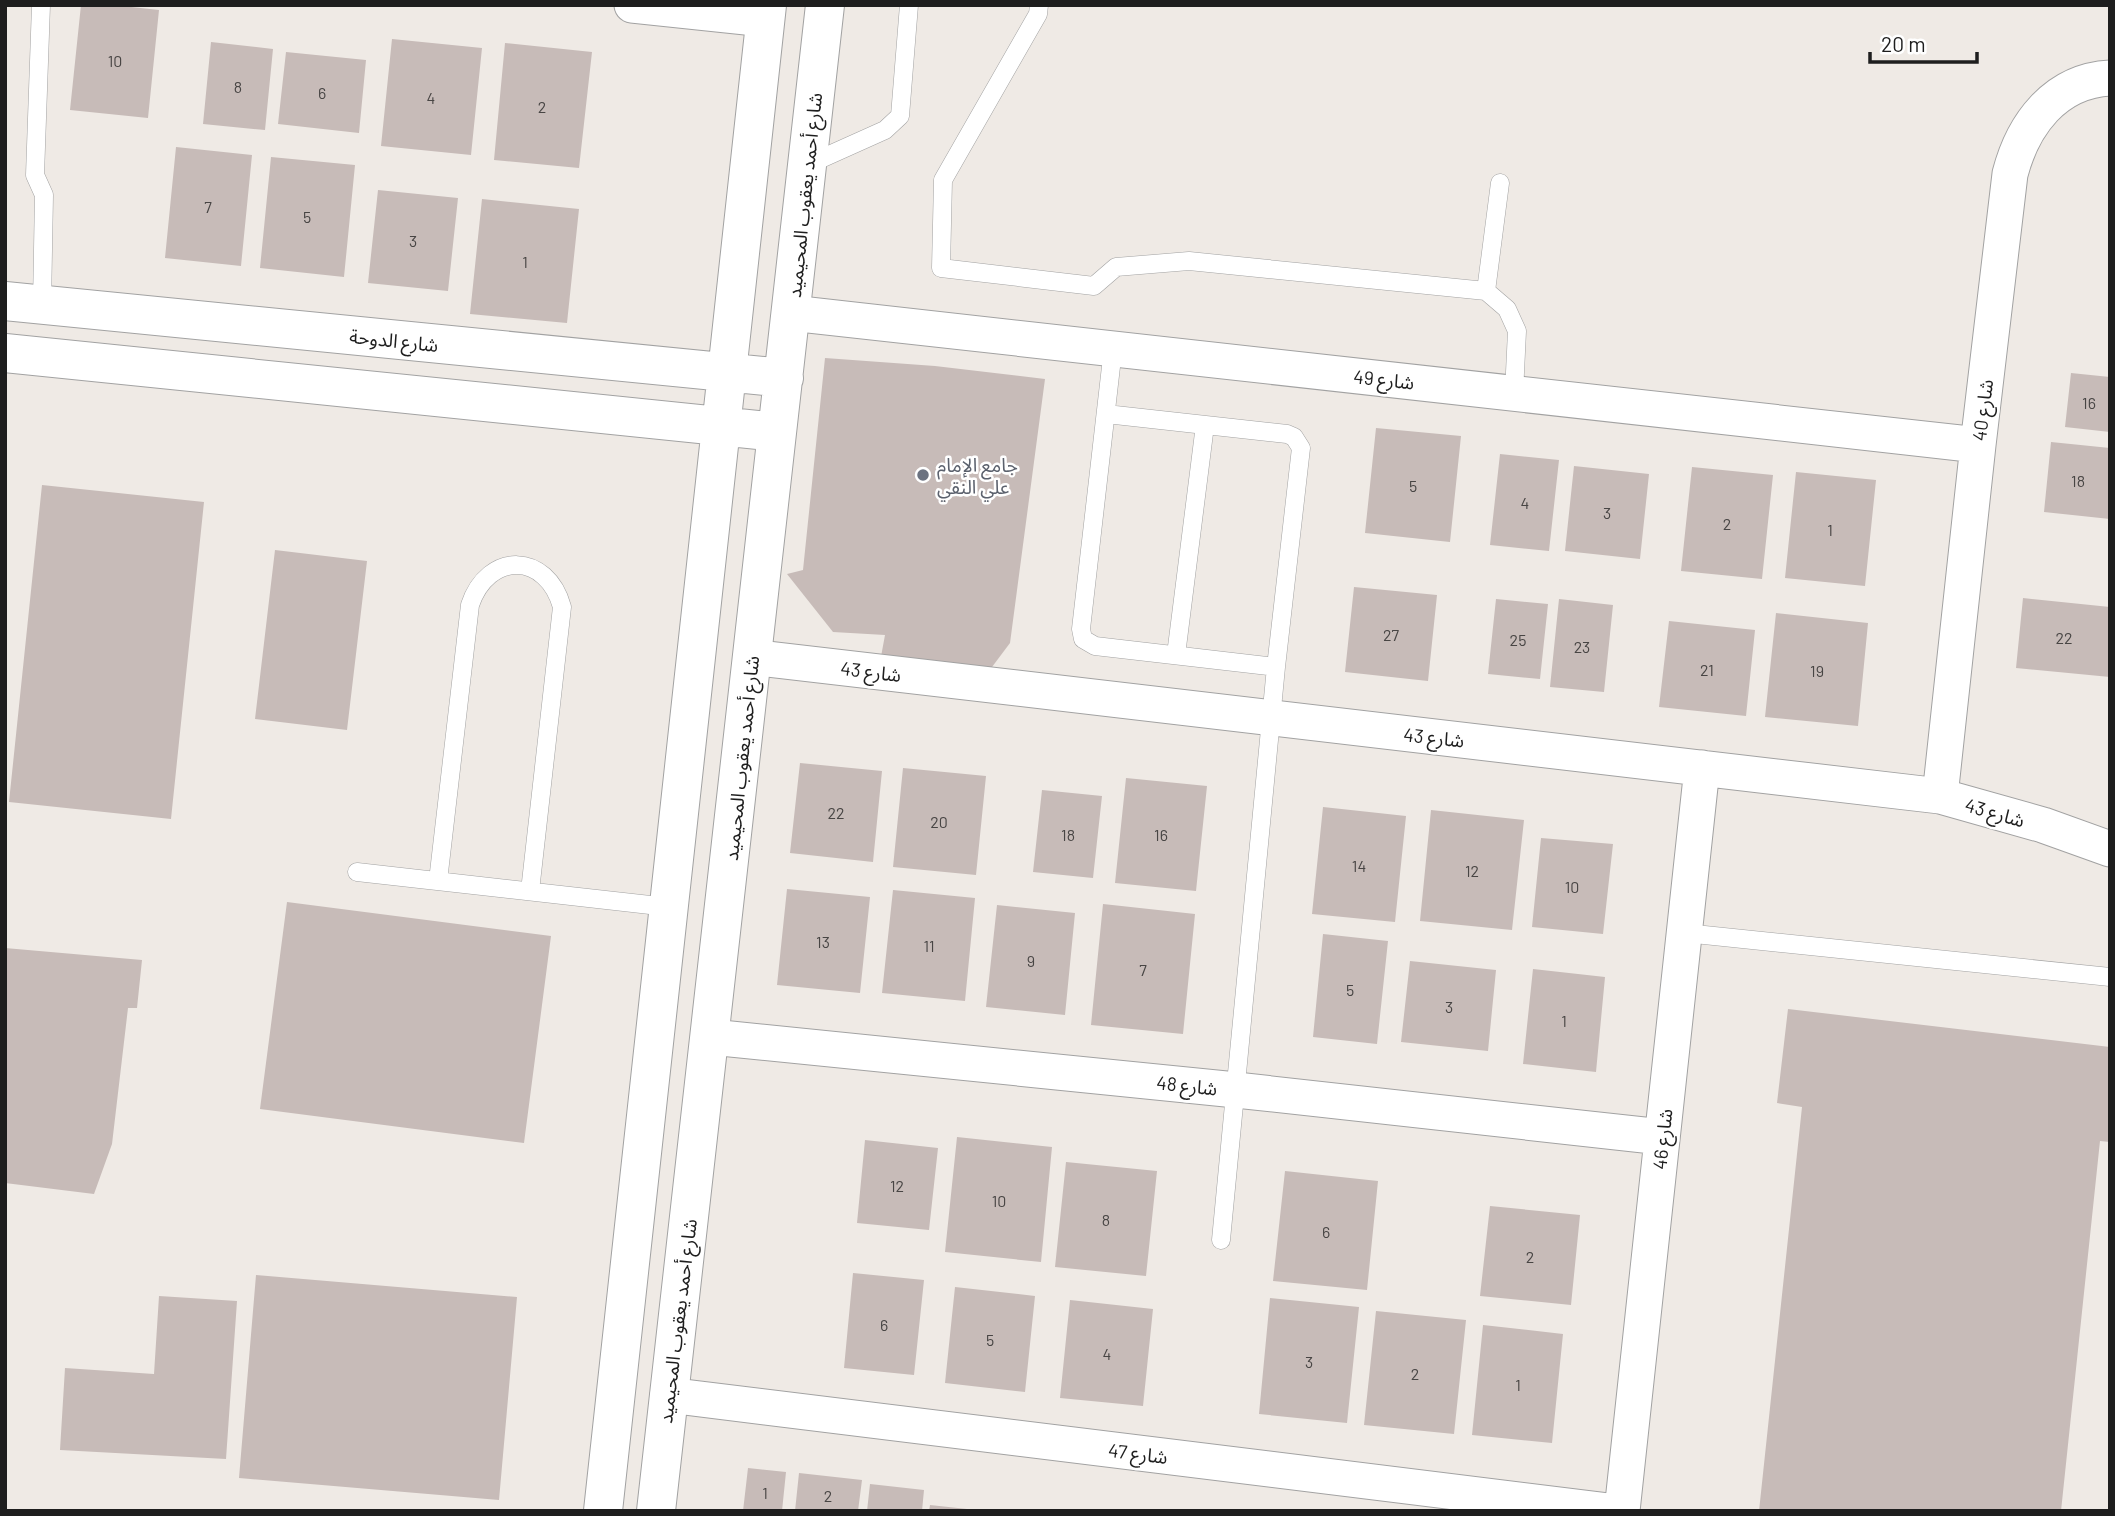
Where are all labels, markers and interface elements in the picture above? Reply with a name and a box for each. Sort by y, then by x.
scale bar [1870,21,1977,65]
text: 20 m [1881,31,1926,56]
house number: 10 [108,51,122,70]
house number: 8 [234,77,242,96]
house number: 6 [318,83,326,102]
house number: 4 [427,88,435,107]
street label: شارع أحمد يعقوب المحيميد [782,91,829,299]
house number: 2 [538,97,546,116]
house number: 7 [204,197,212,216]
house number: 5 [303,207,311,226]
house number: 3 [409,231,417,250]
house number: 1 [522,252,528,271]
street label: شارع الدوحة [348,324,440,359]
street label: شارع 49 [1352,364,1416,397]
street label: شارع 40 [1967,378,2000,443]
house number: 16 [2082,393,2096,412]
place label: جامع الإمام علي النقي [937,453,1018,502]
marker: جامع الإمام علي النقي [915,467,931,483]
house number: 18 [2071,471,2085,490]
house number: 5 [1409,476,1417,495]
house number: 4 [1521,493,1529,512]
house number: 3 [1603,503,1611,522]
house number: 2 [1723,514,1731,533]
house number: 1 [1827,520,1833,539]
house number: 27 [1383,625,1399,644]
house number: 22 [2055,628,2073,647]
house number: 25 [1510,630,1526,649]
house number: 23 [1574,637,1590,656]
street label: شارع أحمد يعقوب المحيميد [719,654,766,862]
street label: شارع 43 [839,656,903,689]
house number: 21 [1700,660,1714,679]
house number: 19 [1810,661,1824,680]
street label: شارع 43 [1402,722,1466,755]
street label: شارع 43 [1962,793,2028,834]
house number: 22 [827,803,845,822]
house number: 20 [930,812,948,831]
house number: 18 [1061,825,1075,844]
house number: 16 [1154,825,1168,844]
house number: 14 [1352,856,1366,875]
house number: 12 [1465,861,1479,880]
house number: 10 [1565,877,1579,896]
house number: 13 [816,932,830,951]
house number: 11 [923,936,935,955]
house number: 9 [1027,951,1035,970]
house number: 7 [1139,960,1147,979]
house number: 5 [1346,980,1354,999]
house number: 3 [1445,997,1453,1016]
house number: 1 [1561,1011,1567,1030]
street label: شارع 48 [1155,1070,1219,1103]
street label: شارع 46 [1647,1107,1680,1171]
house number: 12 [890,1176,904,1195]
house number: 10 [992,1191,1006,1210]
house number: 8 [1102,1210,1110,1229]
street label: شارع أحمد يعقوب المحيميد [653,1217,704,1425]
house number: 6 [1322,1222,1330,1241]
house number: 2 [1526,1247,1534,1266]
house number: 6 [880,1315,888,1334]
house number: 5 [986,1330,994,1349]
house number: 4 [1103,1344,1111,1363]
house number: 3 [1305,1352,1313,1371]
house number: 2 [1411,1364,1419,1383]
house number: 1 [1515,1375,1521,1394]
street label: شارع 47 [1107,1438,1169,1471]
house number: 1 [762,1483,768,1502]
house number: 2 [824,1486,832,1505]

